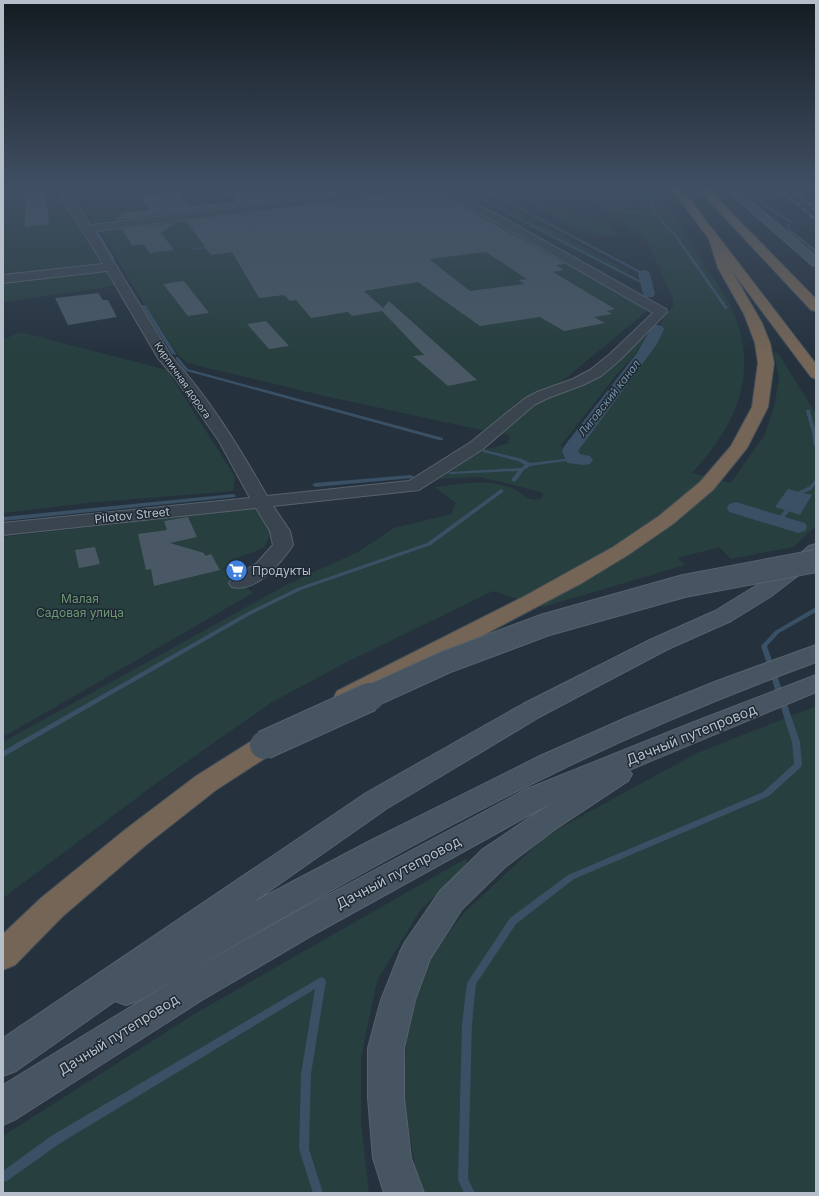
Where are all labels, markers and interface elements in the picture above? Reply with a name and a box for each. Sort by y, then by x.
street label: Кирпичная дорога [152,339,214,421]
water label: Лиговский канал [575,357,643,439]
street label: Pilotov Street [94,504,170,526]
supermarket icon: Продукты [223,557,249,583]
place label: Продукты [252,563,311,578]
park label: Малая Садовая улица [36,591,124,620]
street label: Дачный путепровод [623,700,759,768]
street label: Дачный путепровод [333,832,464,912]
street label: Дачный путепровод [55,990,182,1078]

